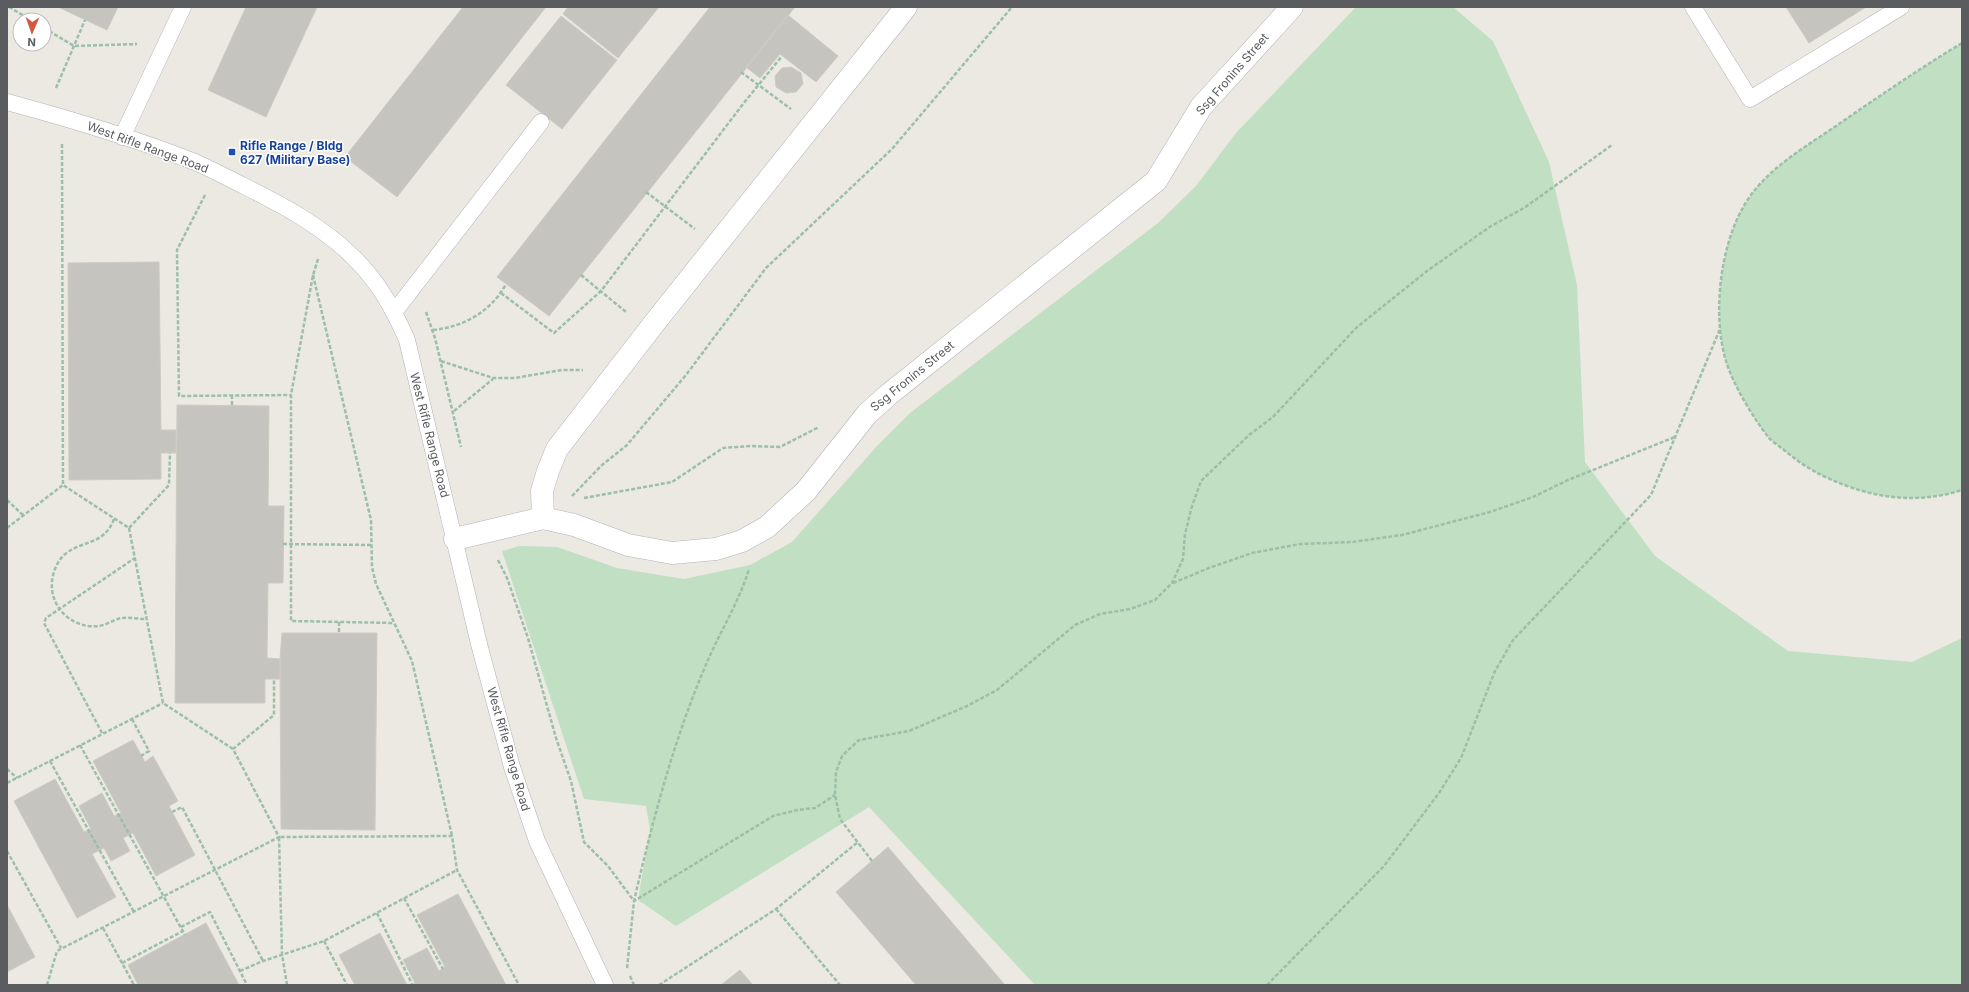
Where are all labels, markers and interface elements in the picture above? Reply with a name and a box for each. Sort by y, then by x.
north arrow [12,12,52,52]
street label: Ssg Fronins Street [1192,30,1272,118]
text: N [27,35,36,49]
street label: West Rifle Range Road [85,118,211,176]
place label: Rifle Range / Bldg 627 (Military Base) [240,138,350,167]
marker: Rifle Range / Bldg 627 (Military Base) [227,147,237,157]
street label: Ssg Fronins Street [867,338,957,414]
street label: West Rifle Range Road [407,371,453,499]
street label: West Rifle Range Road [484,685,534,813]

